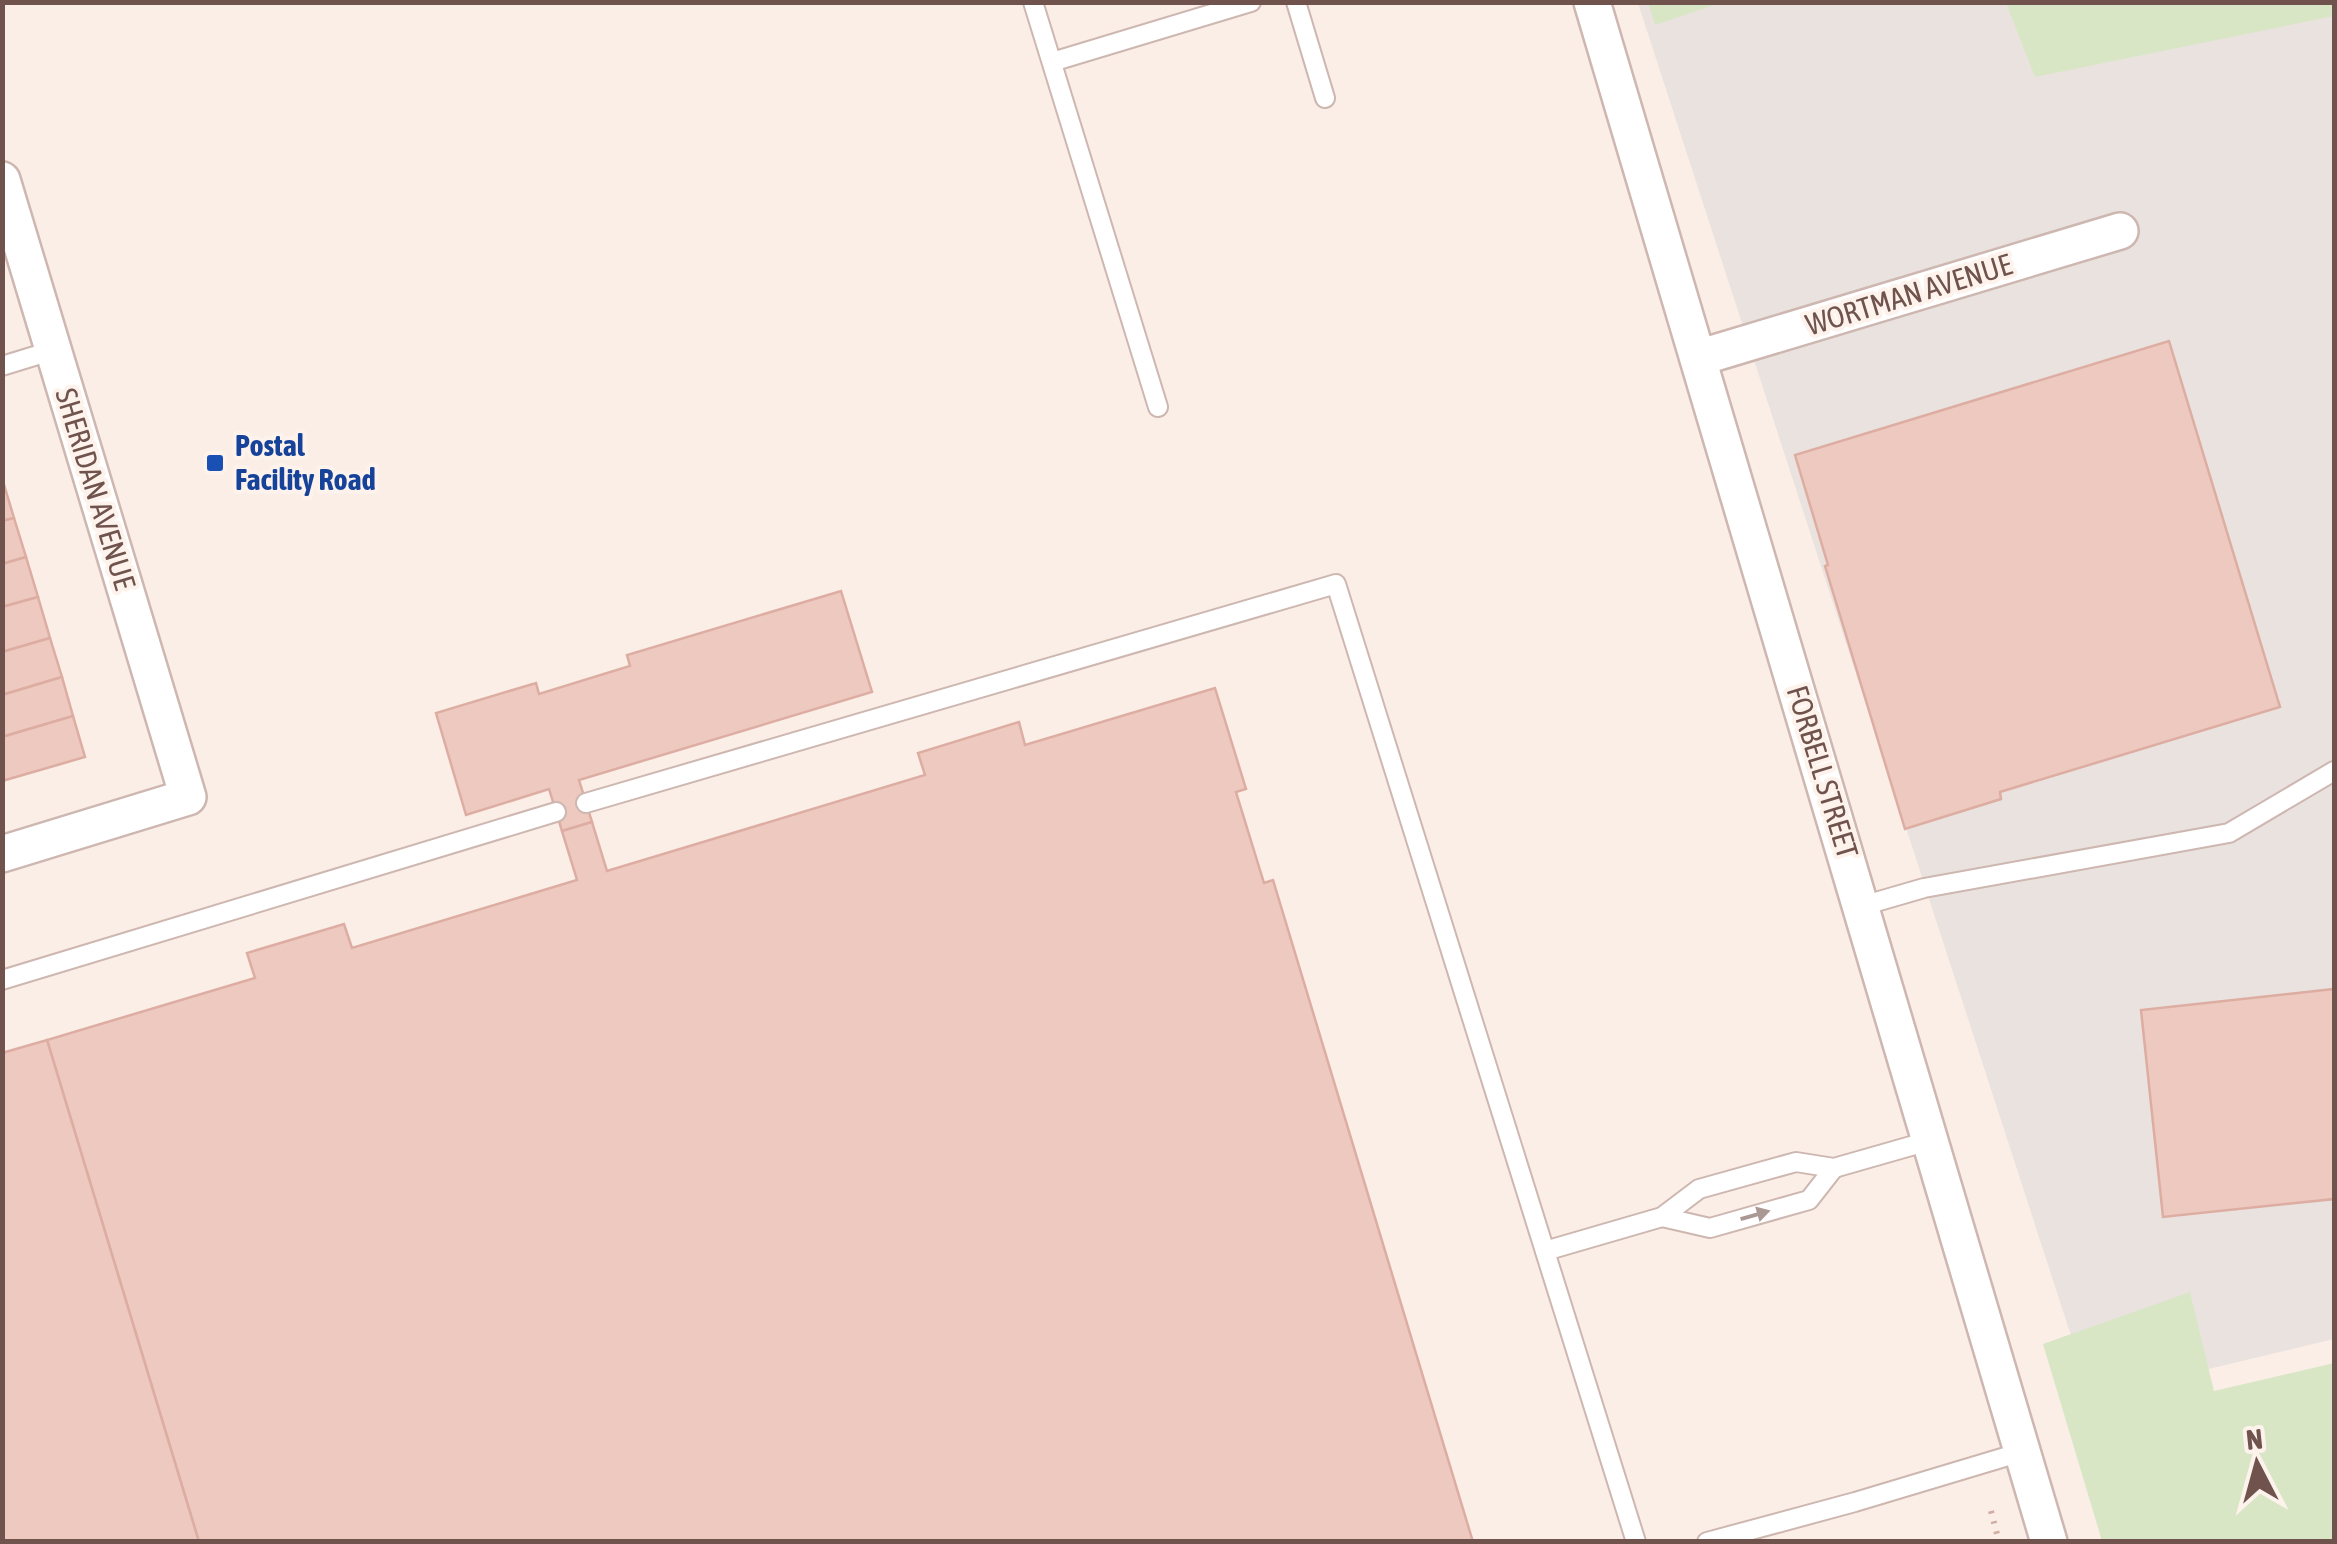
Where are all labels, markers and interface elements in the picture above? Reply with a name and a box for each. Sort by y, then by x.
street label: WORTMAN AVENUE [1802,247,2016,342]
street label: SHERIDAN AVENUE [49,384,143,594]
place label: Postal Facility Road [235,428,376,496]
marker: Postal Facility Road [204,452,226,474]
street label: FORBELL STREET [1781,681,1865,862]
one-way arrow [1741,1207,1771,1222]
north arrow [2207,1414,2307,1514]
text: N [2244,1422,2264,1456]

